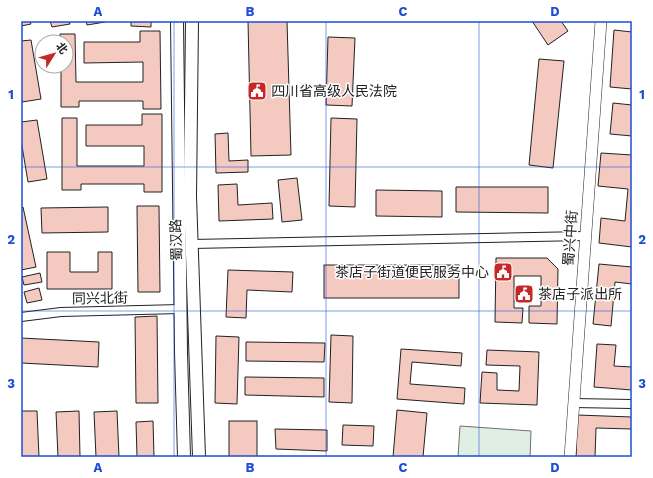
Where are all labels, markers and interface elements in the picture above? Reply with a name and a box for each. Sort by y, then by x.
text: A [94,4,103,19]
text: B [246,4,255,19]
text: C [399,4,408,19]
text: D [550,4,560,19]
north arrow [34,34,74,74]
text: 北 [53,40,70,57]
public building icon: 四川省高级人民法院 [246,80,268,102]
place label: 四川省高级人民法院 [271,83,397,99]
text: 1 [8,87,14,102]
text: 1 [639,87,645,102]
street label: 蜀兴中街 [560,210,580,266]
street label: 蜀汉路 [167,219,185,261]
text: 2 [7,232,15,247]
text: 2 [638,232,646,247]
public building icon: 茶店子街道便民服务中心 [492,261,514,283]
place label: 茶店子街道便民服务中心 [335,264,489,280]
public building icon: 茶店子派出所 [513,283,535,305]
place label: 茶店子派出所 [538,286,622,302]
street label: 同兴北街 [72,290,128,306]
text: 3 [7,376,15,391]
text: 3 [638,376,646,391]
text: A [94,460,103,475]
text: B [246,460,255,475]
text: C [399,460,408,475]
text: D [550,460,560,475]

